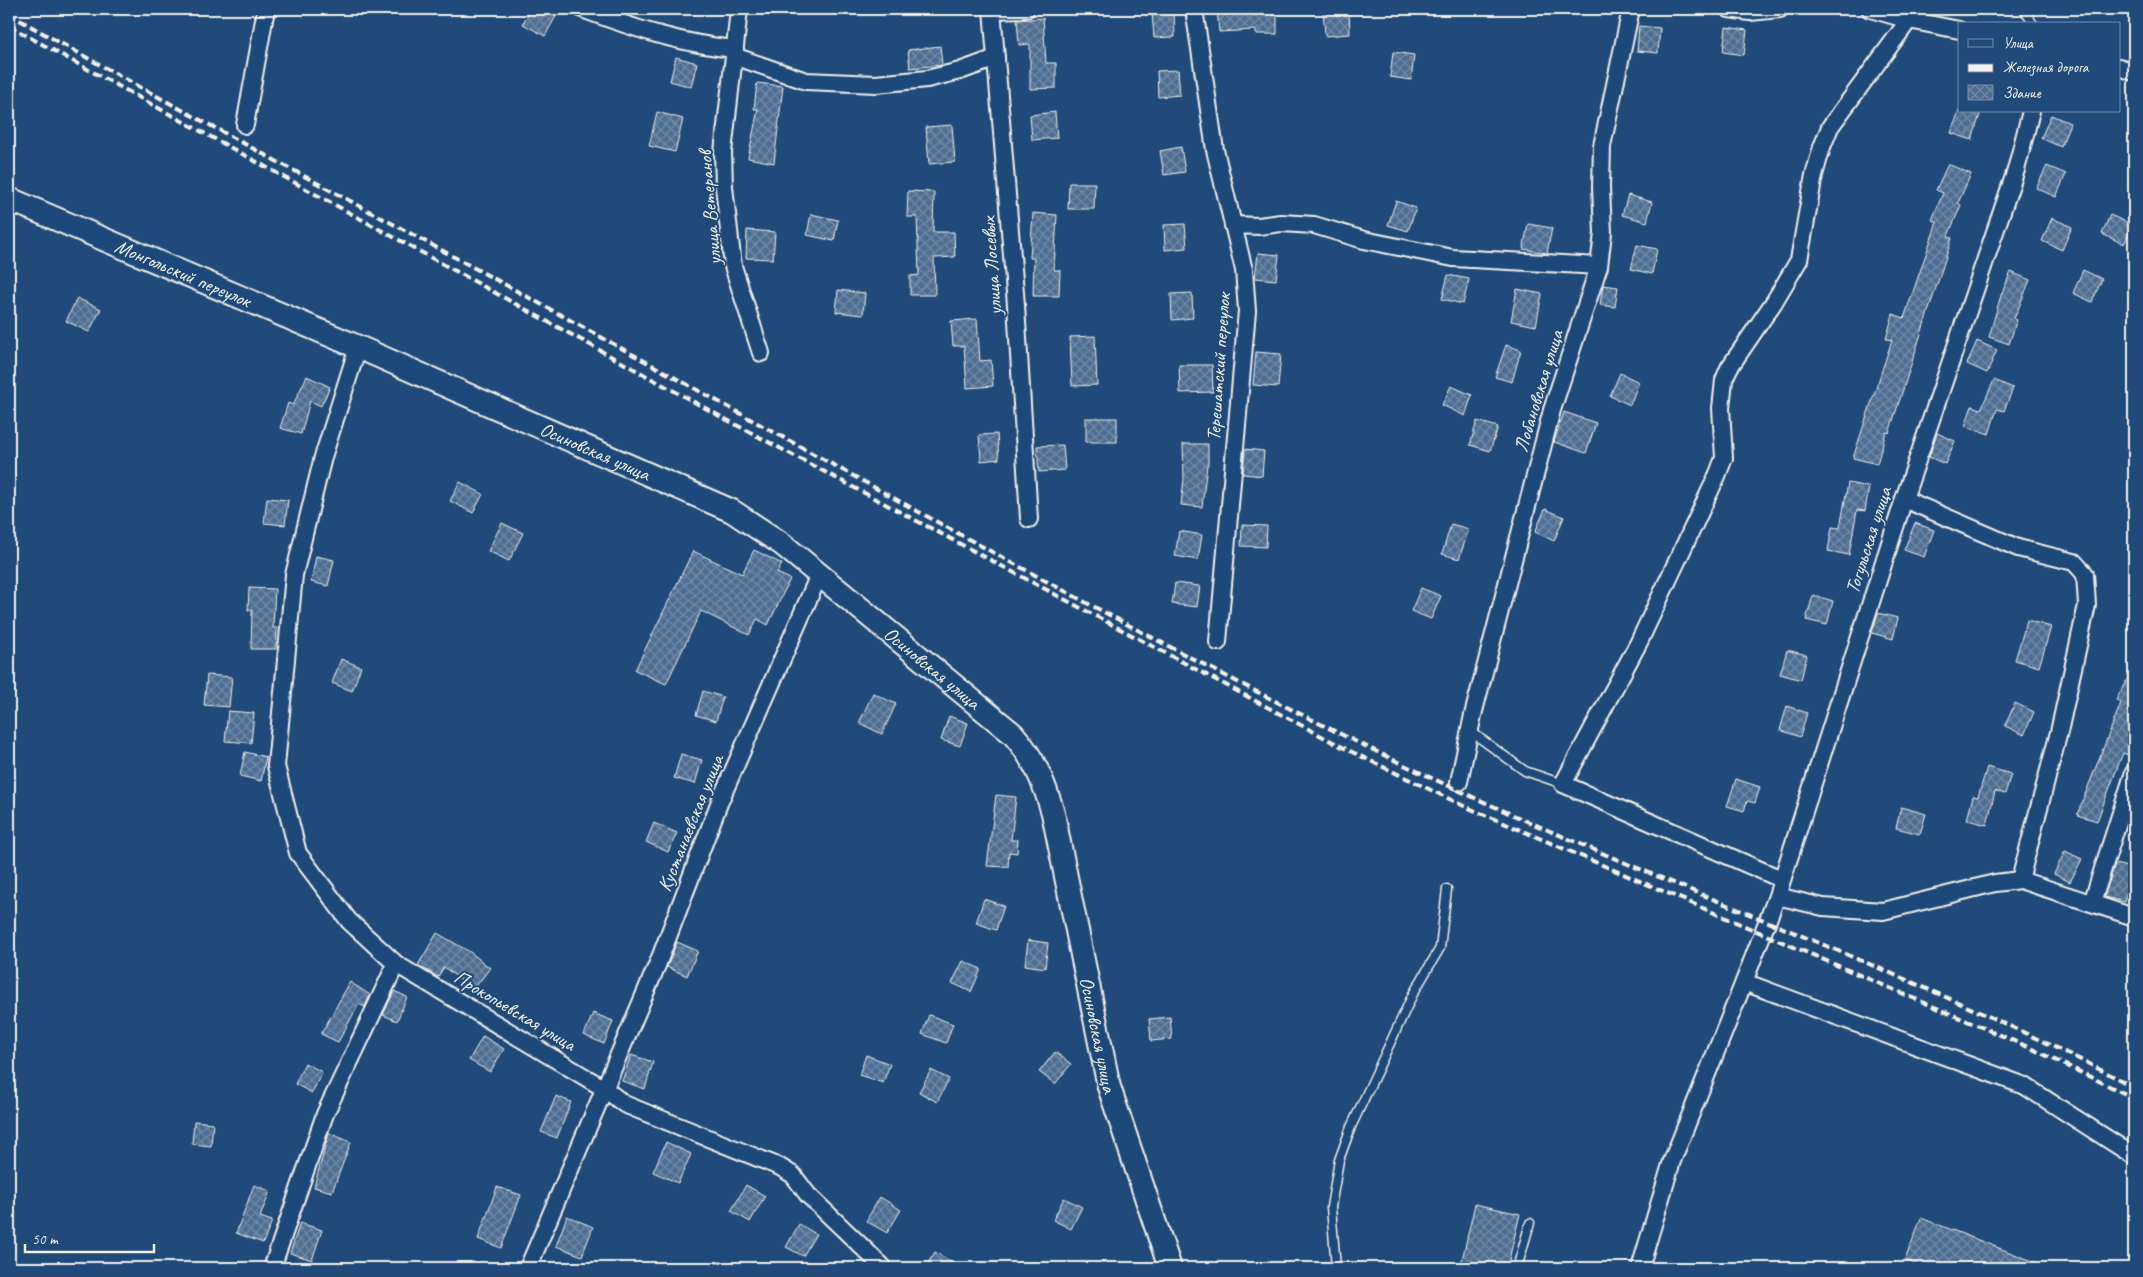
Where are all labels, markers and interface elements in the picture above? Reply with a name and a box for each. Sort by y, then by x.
legend [1958,22,2120,112]
text: Улица [2003,34,2034,53]
text: Железная дорога [2003,58,2090,77]
text: Здание [2003,84,2042,103]
street label: улица Ветеранов [692,146,727,267]
street label: улица Лосевых [975,214,1007,317]
street label: Монгольский переулок [111,233,256,314]
street label: Терешатский переулок [1201,291,1236,442]
street label: Лобановская улица [1508,325,1569,455]
street label: Осиновская улица [536,416,655,487]
street label: Тогульская улица [1839,482,1898,597]
street label: Осиновская улица [879,621,986,716]
street label: Кустанаевская улица [652,750,730,895]
street label: Прокопьевская улица [449,964,582,1058]
street label: Осиновская улица [1074,975,1122,1097]
scale bar [25,1222,154,1254]
text: 50 m [32,1230,59,1249]

